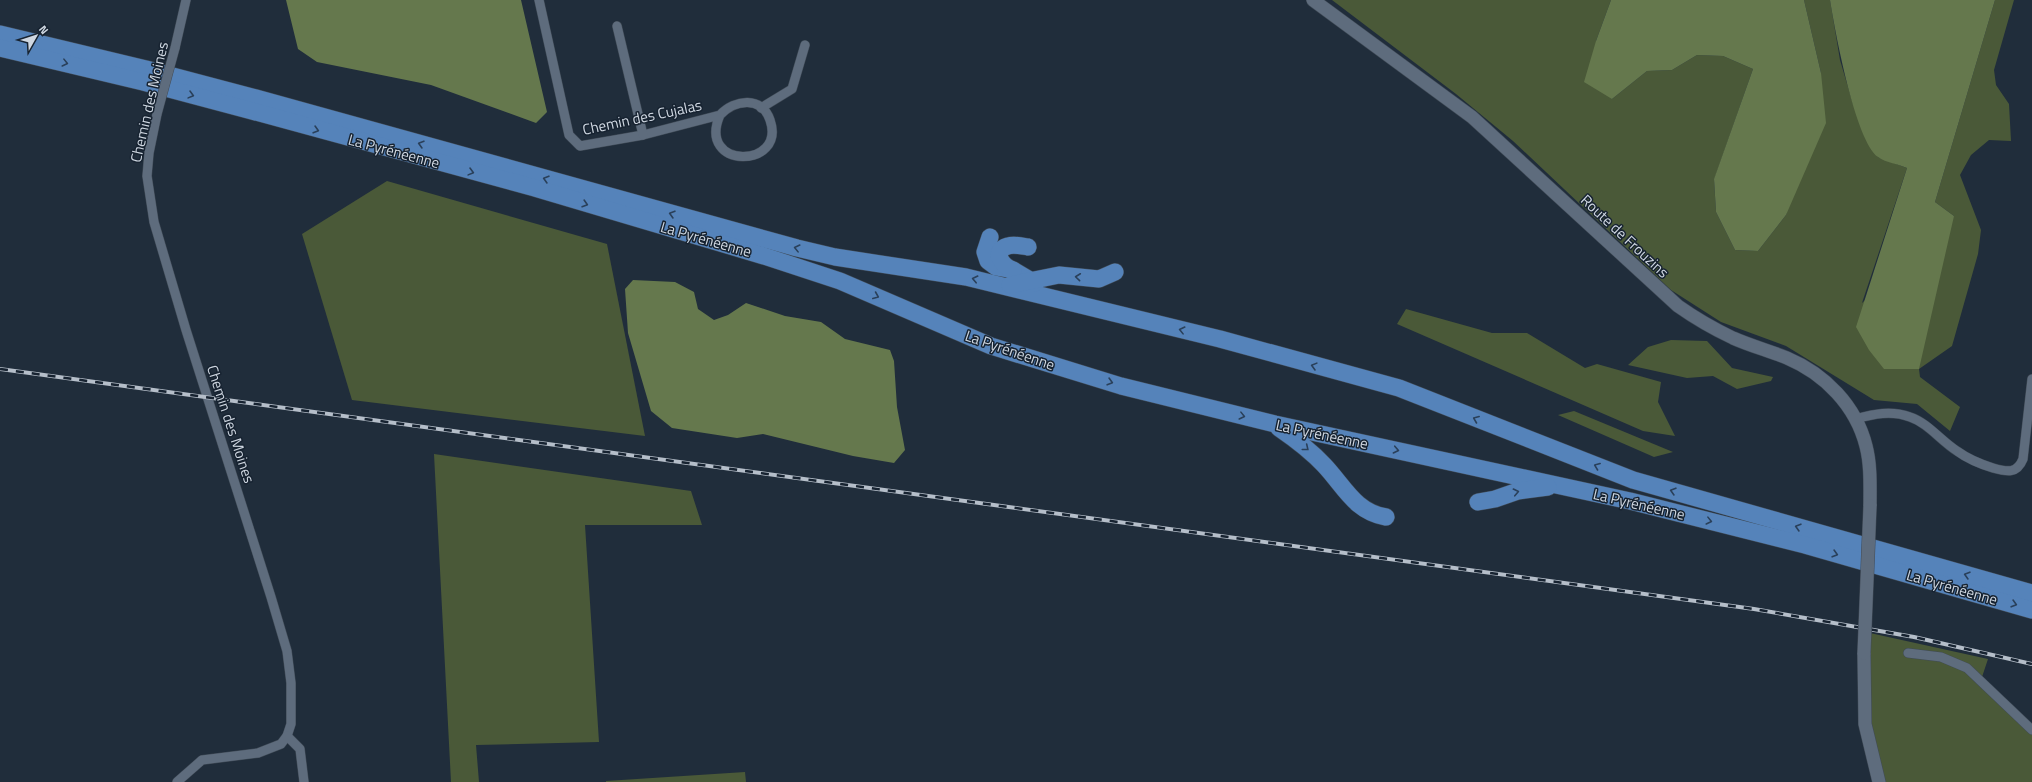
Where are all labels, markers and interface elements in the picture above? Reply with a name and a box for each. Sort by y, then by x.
north arrow [16,16,56,56]
text: N [35,22,52,38]
street label: Chemin des Moines [124,39,174,165]
one-way arrow [62,58,68,66]
one-way arrow [187,90,194,99]
street label: Chemin des Cujalas [580,93,704,141]
one-way arrow [313,125,320,134]
street label: La Pyrénéenne [346,128,442,174]
one-way arrow [418,140,425,149]
one-way arrow [468,167,474,175]
one-way arrow [543,175,550,184]
street label: Route de Frouzins [1576,189,1674,283]
one-way arrow [582,199,589,208]
one-way arrow [668,210,675,218]
street label: La Pyrénéenne [658,215,754,263]
one-way arrow [794,244,801,253]
one-way arrow [1075,272,1081,281]
one-way arrow [971,275,978,284]
one-way arrow [872,292,879,300]
street label: La Pyrénéenne [962,324,1058,376]
one-way arrow [1179,326,1186,334]
street label: Chemin des Moines [201,362,261,486]
one-way arrow [1310,362,1317,370]
one-way arrow [1106,378,1113,386]
one-way arrow [1238,411,1245,419]
street label: La Pyrénéenne [1274,413,1370,455]
one-way arrow [1472,415,1479,423]
one-way arrow [1301,443,1308,450]
one-way arrow [1393,446,1399,454]
one-way arrow [1593,463,1601,471]
street label: La Pyrénéenne [1591,482,1687,526]
one-way arrow [1670,488,1677,496]
one-way arrow [1513,489,1519,497]
one-way arrow [1705,516,1712,525]
one-way arrow [1795,523,1802,532]
one-way arrow [1831,549,1838,557]
street label: La Pyrénéenne [1904,563,2000,611]
one-way arrow [1964,571,1971,580]
one-way arrow [2010,599,2017,608]

